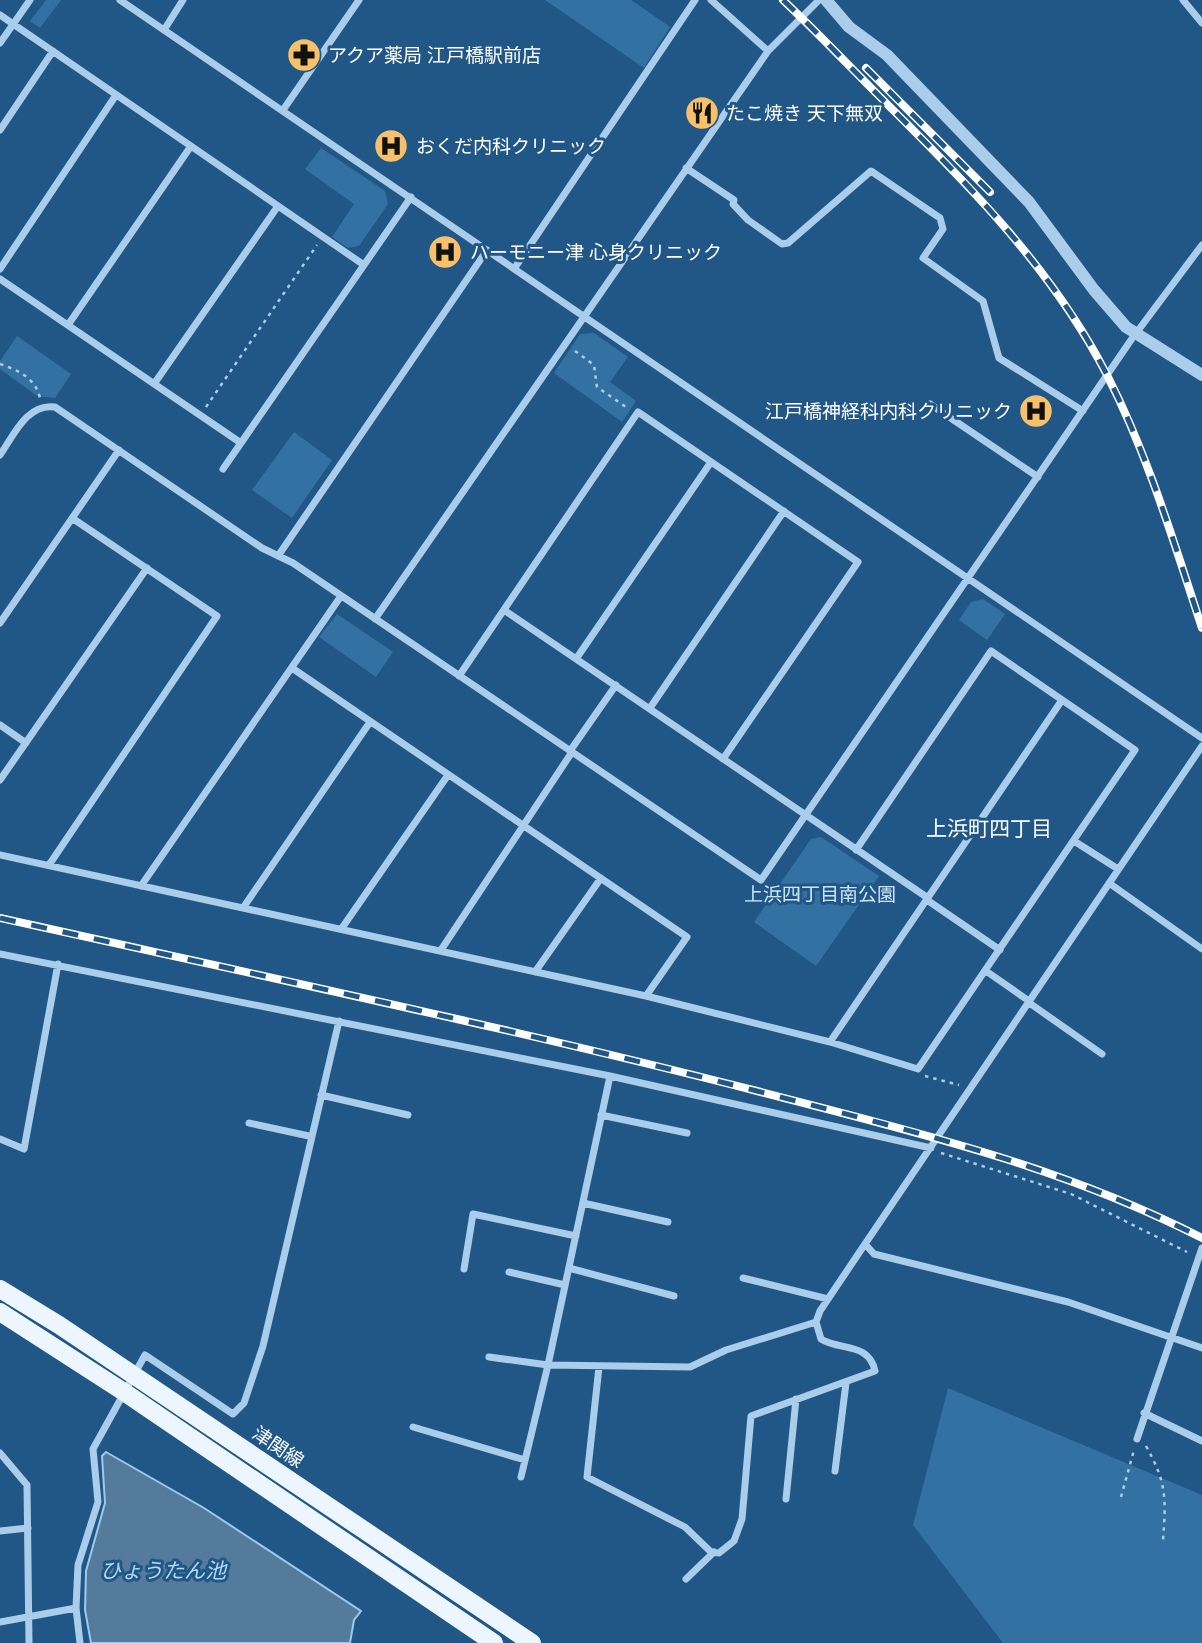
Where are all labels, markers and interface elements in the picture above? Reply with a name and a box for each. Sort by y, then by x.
pharmacy icon: アクア薬局 江戸橋駅前店 [285,36,323,74]
place label: アクア薬局 江戸橋駅前店 [328,44,541,67]
restaurant icon: たこ焼き 天下無双 [683,94,721,132]
place label: たこ焼き 天下無双 [726,102,883,125]
hospital icon: おくだ内科クリニック [372,127,410,165]
place label: おくだ内科クリニック [416,135,606,158]
hospital icon: ハーモニー津 心身クリニック [426,233,464,271]
place label: ハーモニー津 心身クリニック [470,241,722,264]
hospital icon: 江戸橋神経科内科クリニック [1017,392,1055,430]
place label: 江戸橋神経科内科クリニック [765,400,1012,423]
district label: 上浜町四丁目 [926,816,1052,841]
park label: 上浜四丁目南公園 [744,883,896,906]
street label: 津関線 [248,1422,308,1472]
water label: ひょうたん池 [100,1558,228,1583]

